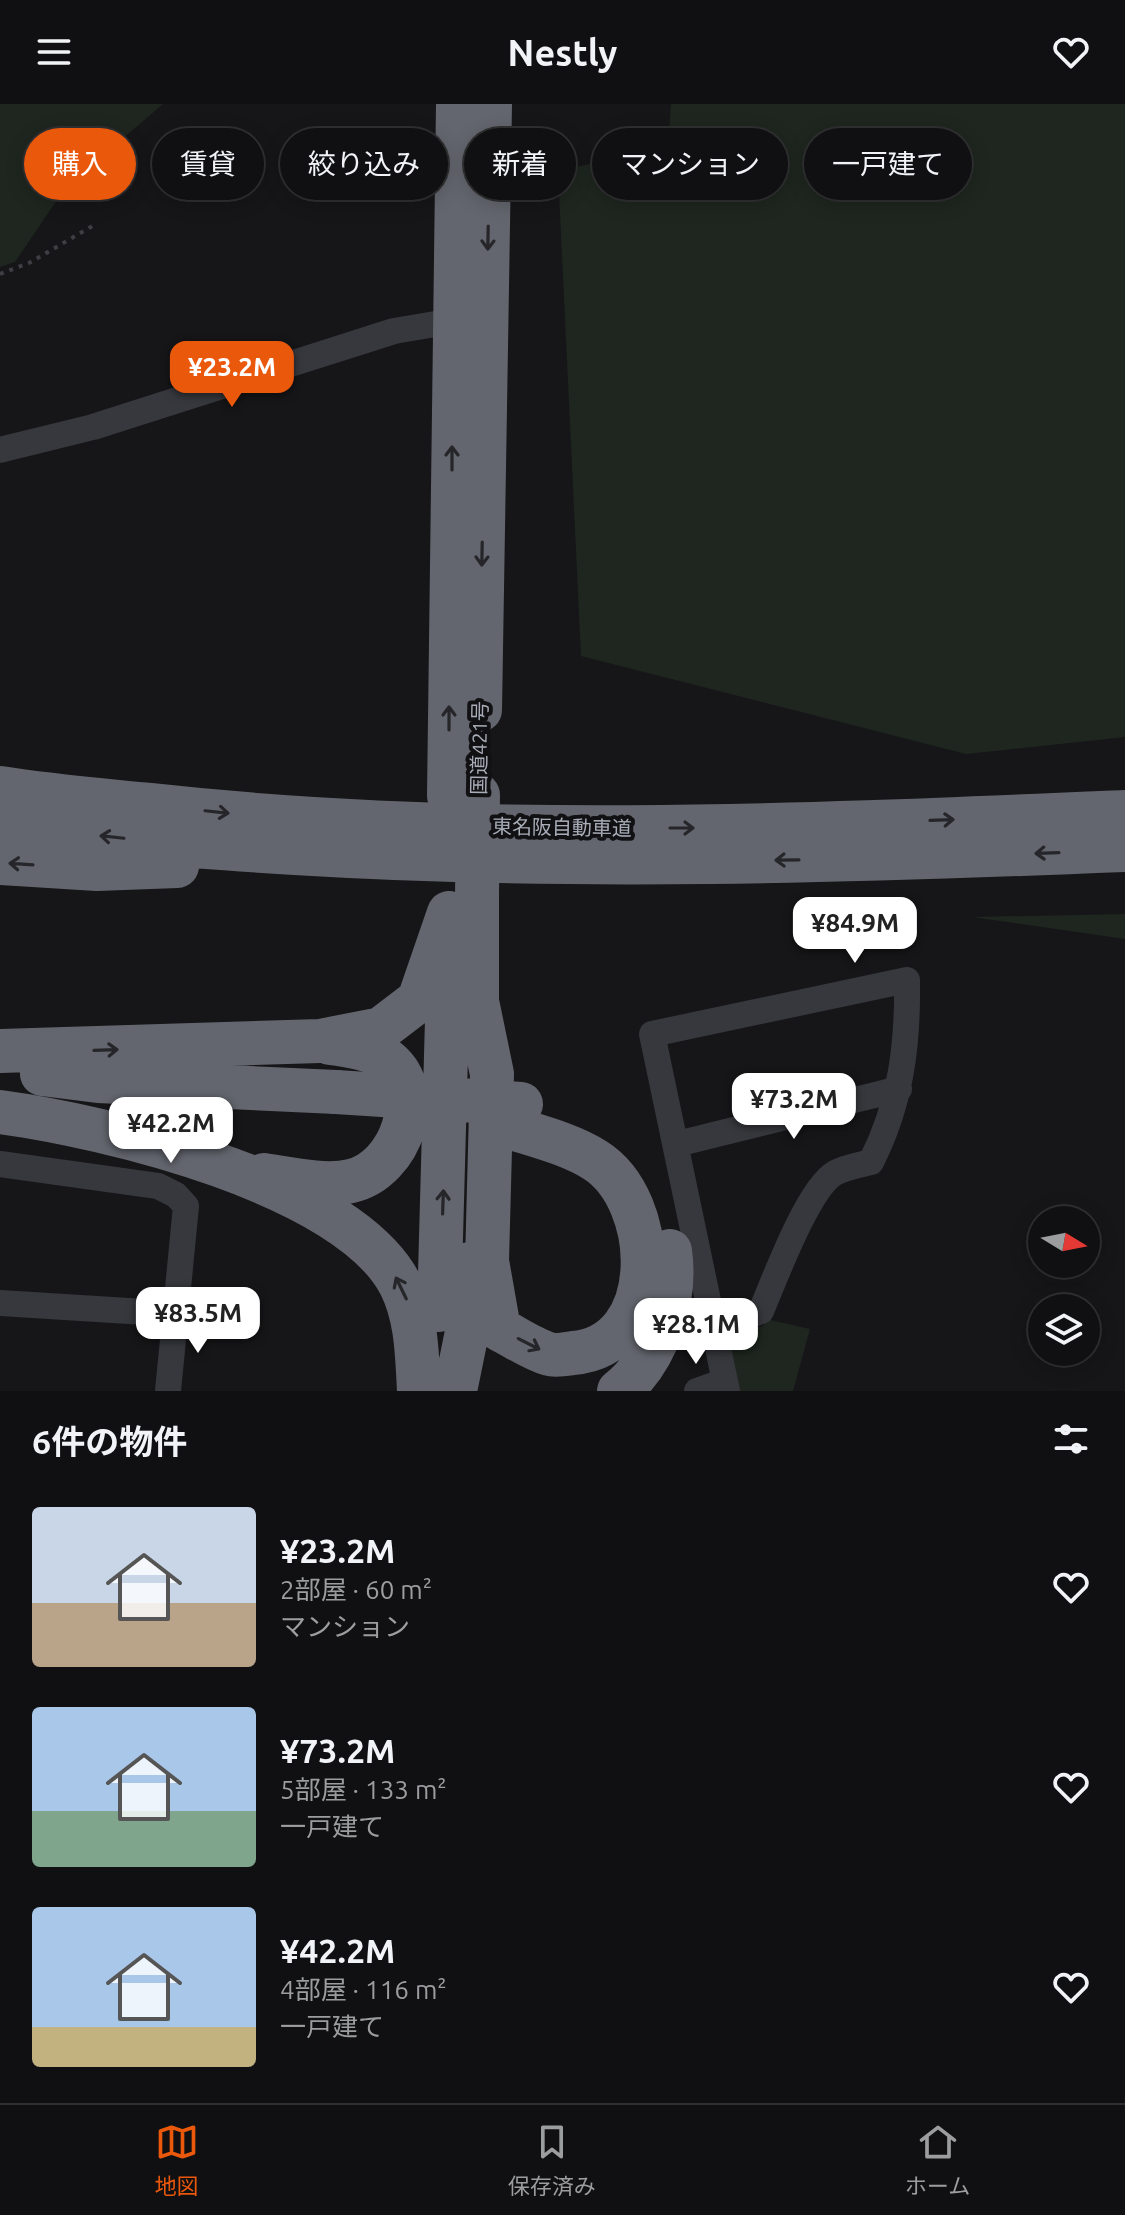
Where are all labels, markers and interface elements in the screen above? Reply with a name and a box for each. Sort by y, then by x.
icon: menu [32,30,76,74]
icon: heart [1049,30,1093,74]
text: Nestly [508,32,617,73]
chip: 購入 [24,128,136,200]
chip: 賃貸 [152,128,264,200]
chip: 絞り込み [280,128,448,200]
chip: 新着 [464,128,576,200]
chip: マンション [592,128,788,200]
chip: 一戸建て [804,128,972,200]
one-way arrow [480,224,496,251]
pin: ¥23.2M [167,341,297,409]
text: ¥23.2M [188,352,276,381]
one-way arrow [444,445,459,472]
one-way arrow [475,540,490,567]
street label: 国道421号 [467,701,491,795]
one-way arrow [442,705,457,732]
one-way arrow [203,805,230,820]
one-way arrow [928,812,955,827]
street label: 東名阪自動車道 [492,814,632,840]
one-way arrow [668,820,695,836]
one-way arrow [99,829,126,844]
one-way arrow [1034,845,1061,860]
one-way arrow [774,853,801,868]
one-way arrow [8,856,35,871]
pin: ¥84.9M [790,897,920,965]
text: ¥84.9M [811,908,899,937]
one-way arrow [92,1042,119,1057]
pin: ¥73.2M [729,1073,859,1141]
text: ¥73.2M [750,1084,838,1113]
pin: ¥42.2M [106,1097,236,1165]
text: ¥42.2M [127,1108,215,1137]
one-way arrow [435,1189,450,1216]
north arrow [1028,1206,1100,1278]
map controls [1028,1206,1100,1366]
one-way arrow [392,1276,408,1300]
pin: ¥83.5M [133,1287,263,1355]
button: layers [1028,1294,1100,1366]
text: ¥83.5M [154,1298,242,1327]
pin: ¥28.1M [631,1298,761,1366]
text: ¥28.1M [652,1309,740,1338]
one-way arrow [516,1337,540,1352]
icon: filters [1049,1417,1093,1461]
text: 6件の物件 [32,1422,187,1460]
text: ¥23.2M [280,1531,395,1569]
icon: home [96,1539,192,1635]
icon: heart [1049,1565,1093,1609]
text: 2部屋 · 60 m² [280,1575,432,1604]
text: マンション [280,1612,410,1641]
text: ¥73.2M [280,1731,395,1769]
icon: home [96,1739,192,1835]
icon: heart [1049,1765,1093,1809]
text: 5部屋 · 133 m² [280,1775,447,1804]
text: 一戸建て [280,1812,384,1841]
text: ¥42.2M [280,1931,395,1969]
icon: home [96,1939,192,2035]
icon: heart [1049,1965,1093,2009]
text: 4部屋 · 116 m² [280,1975,447,2004]
text: 一戸建て [280,2012,384,2041]
tab: 地図 [155,2120,199,2200]
tab: 保存済み [508,2120,596,2200]
tab: ホーム [905,2120,970,2200]

